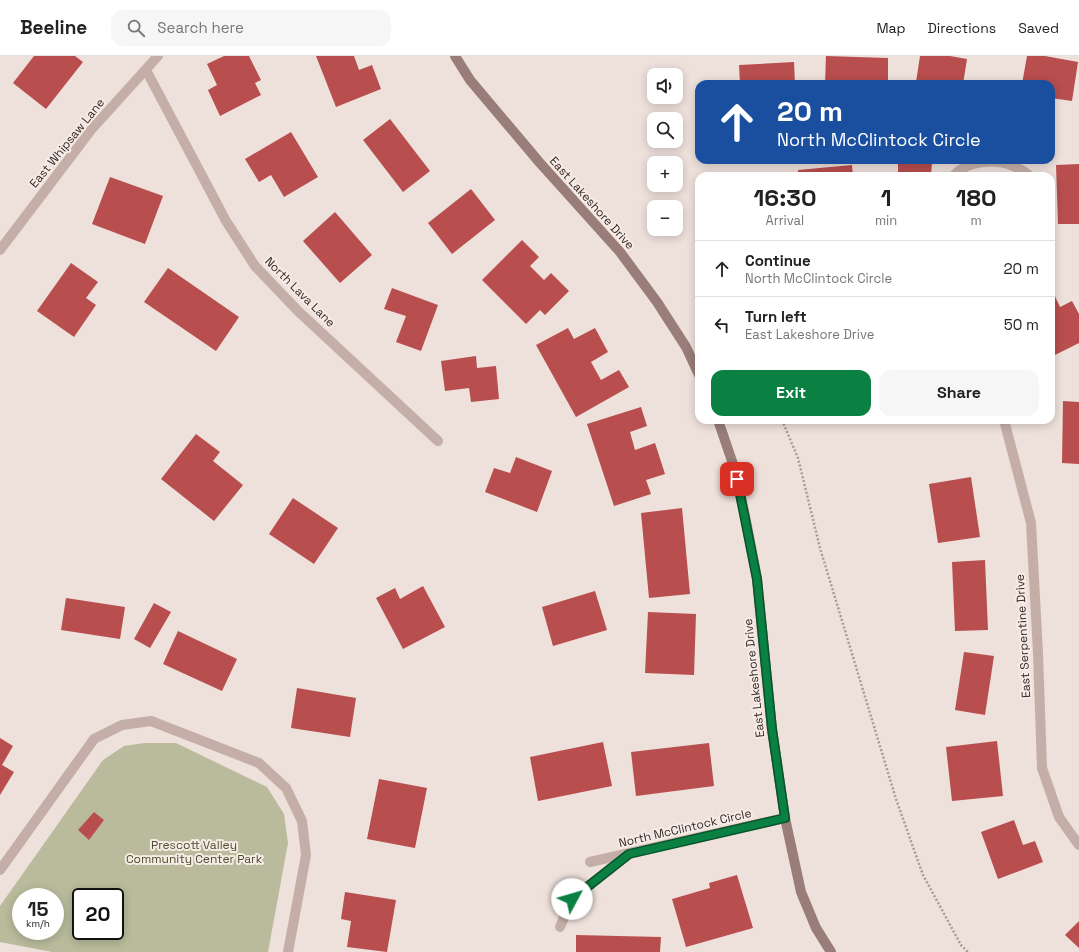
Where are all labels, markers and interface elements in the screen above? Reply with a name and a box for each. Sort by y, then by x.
search box [111,10,391,46]
text: Beeline [20,15,87,40]
icon: search [125,17,147,39]
text: Search here [157,18,244,37]
text: Map [876,19,906,37]
text: Directions [928,19,996,37]
text: Saved [1018,19,1059,37]
map controls [647,68,683,236]
button: sound [647,68,683,104]
text: 20 m [777,93,843,129]
street label: East Whipsaw Lane [26,95,108,191]
icon: ahead [711,96,763,148]
button: search [647,112,683,148]
text: North McClintock Circle [777,128,981,151]
street label: East Lakeshore Drive [546,153,638,253]
button: + [647,156,683,192]
text: 16:30 [753,182,816,213]
text: 1 [881,182,891,213]
text: 180 [956,182,997,213]
button: − [647,200,683,236]
text: Arrival [766,212,804,229]
text: min [875,212,897,229]
text: m [971,212,982,229]
text: Continue [745,251,811,270]
street label: North Lava Lane [261,253,339,331]
icon: ahead [711,258,733,280]
text: 20 m [1004,259,1039,278]
text: North McClintock Circle [745,270,892,287]
text: Turn left [745,307,807,326]
icon: left [711,314,733,336]
text: 50 m [1004,315,1039,334]
text: East Lakeshore Drive [745,326,874,343]
button: Exit [711,370,871,416]
button: Share [879,370,1039,416]
pin [720,462,754,496]
icon: arrive [726,468,748,490]
street label: East Serpentine Drive [1012,574,1034,698]
street label: East Lakeshore Drive [740,618,768,738]
street label: North McClintock Circle [617,805,753,851]
park label: Prescott Valley Community Center Park [126,837,263,867]
position arrow [551,878,593,920]
speed limit sign: 20 [72,888,124,940]
text: 15 [27,896,49,922]
text: km/h [26,917,50,930]

